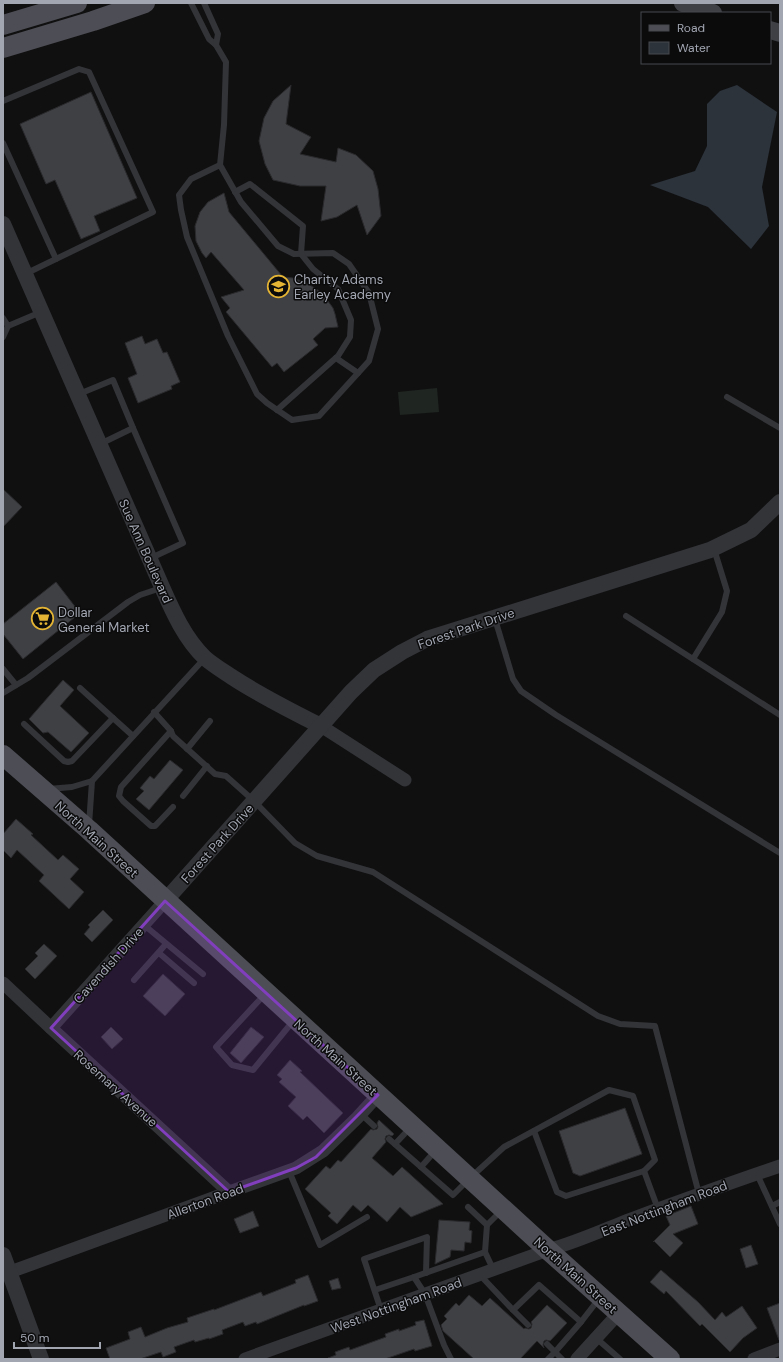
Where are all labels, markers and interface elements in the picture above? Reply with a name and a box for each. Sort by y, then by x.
legend [641,12,771,64]
text: Road [677,20,705,36]
text: Water [677,40,711,56]
place label: Charity Adams Earley Academy [294,271,391,303]
school or university icon: Charity Adams Earley Academy [266,273,292,299]
street label: Sue Ann Boulevard [115,497,176,606]
place label: Dollar General Market [58,604,149,636]
street label: Forest Park Drive [416,604,517,653]
supermarket icon: Dollar General Market [29,606,55,632]
street label: North Main Street [51,797,142,881]
street label: Forest Park Drive [177,800,258,887]
street label: Cavendish Drive [70,924,147,1007]
street label: North Main Street [290,1015,381,1099]
street label: Rosemary Avenue [70,1046,161,1131]
street label: East Nottingham Road [599,1177,730,1240]
street label: Allerton Road [164,1180,246,1223]
street label: North Main Street [530,1233,621,1317]
street label: West Nottingham Road [328,1274,464,1337]
scale bar [14,1324,100,1350]
text: 50 m [20,1330,49,1346]

